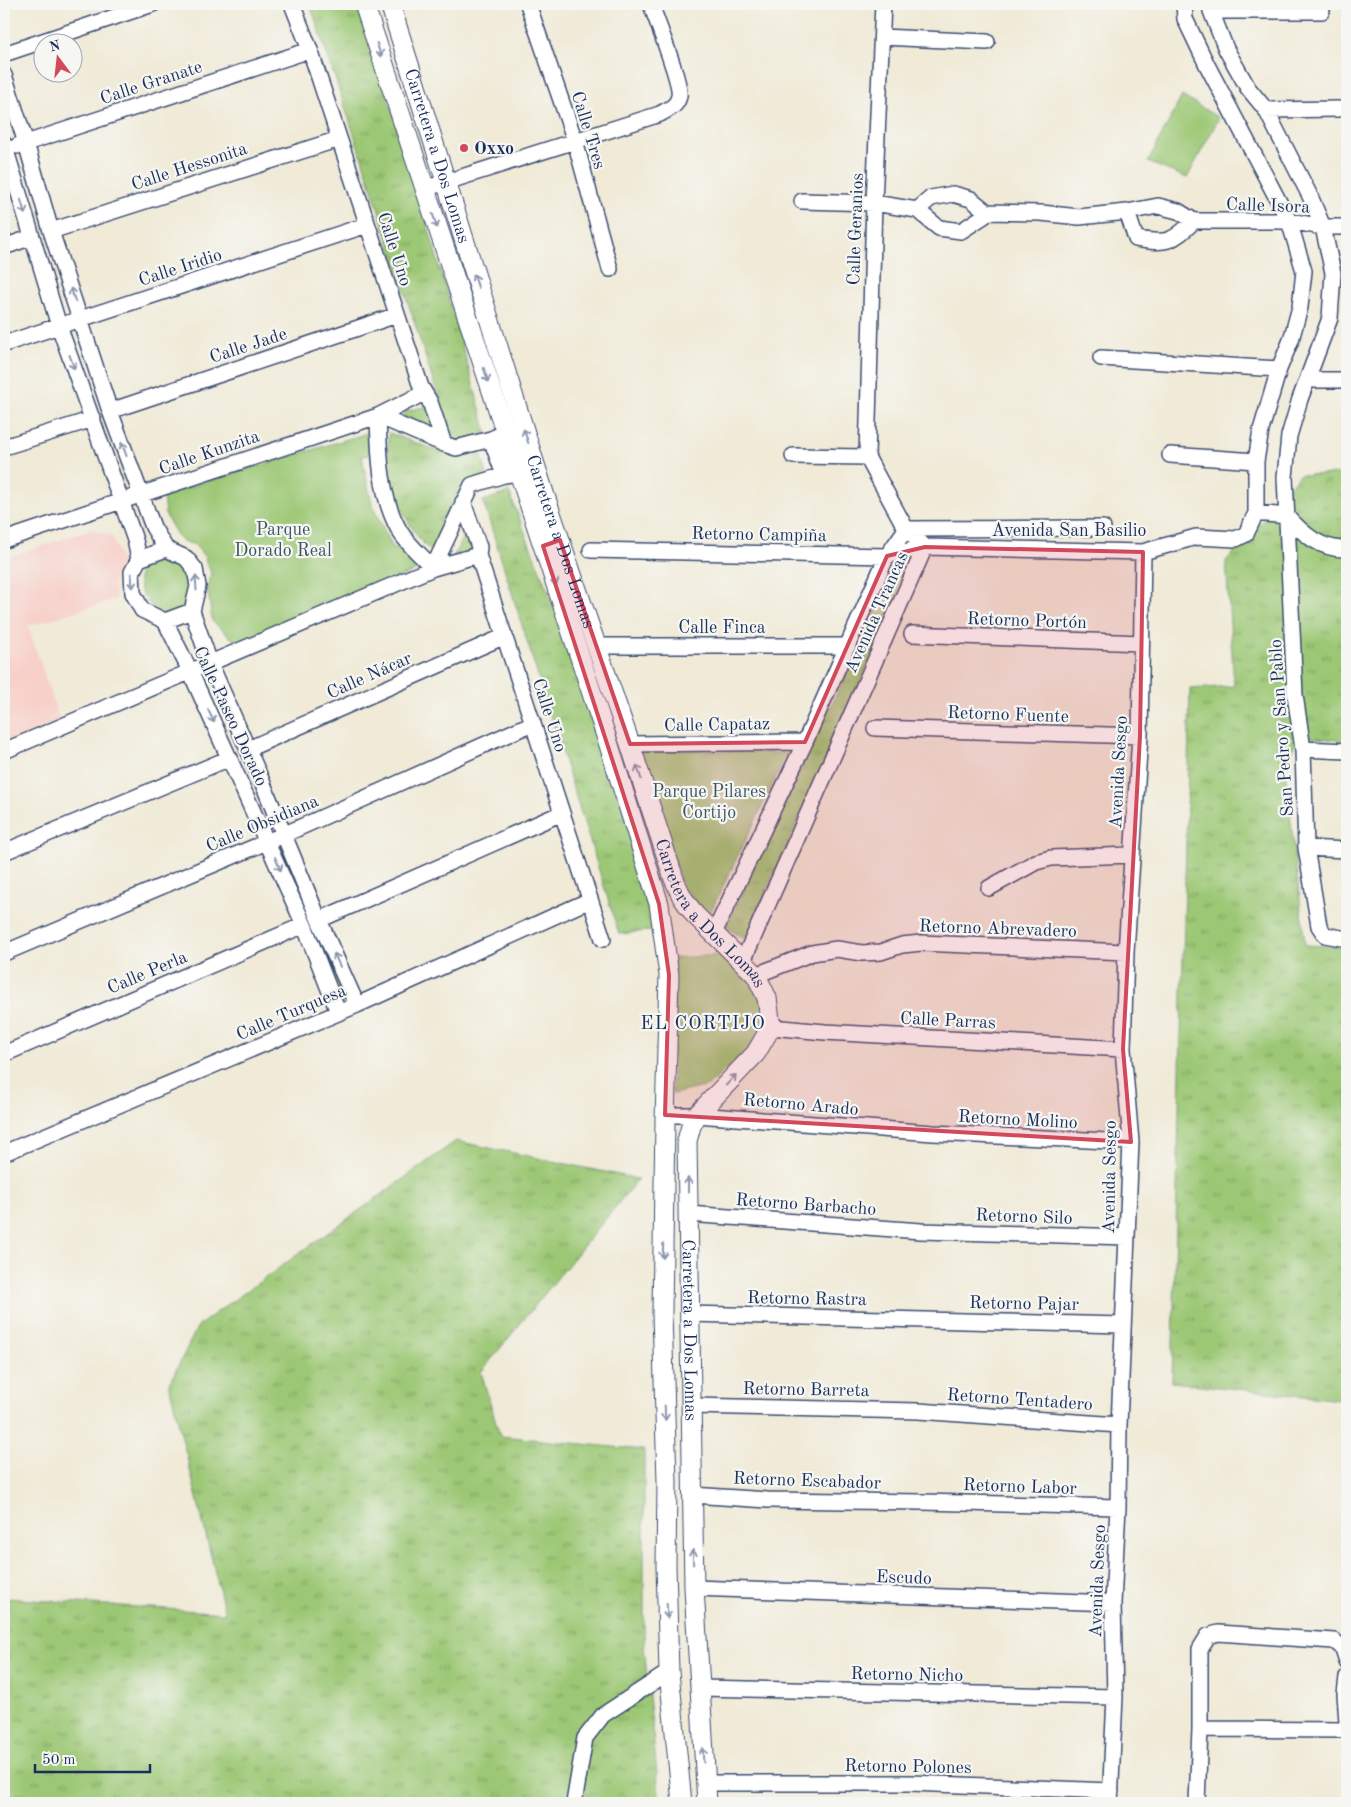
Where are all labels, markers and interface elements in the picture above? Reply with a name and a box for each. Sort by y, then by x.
north arrow [32,32,82,82]
text: N [48,38,62,55]
one-way arrow [375,42,384,57]
street label: Calle Granate [98,58,205,108]
street label: Carretera a Dos Lomas [401,67,473,246]
street label: Calle Tres [568,89,608,172]
street label: Calle Hessonita [129,140,250,194]
place label: Oxxo [474,140,514,158]
marker: Oxxo [458,142,470,154]
street label: Calle Geranios [845,172,867,286]
street label: Calle Isora [1226,196,1310,216]
one-way arrow [18,199,28,215]
street label: Calle Uno [374,210,414,289]
one-way arrow [431,213,440,228]
street label: Calle Iridio [136,246,224,290]
one-way arrow [471,273,481,289]
one-way arrow [68,288,77,303]
street label: Calle Jade [207,325,289,367]
one-way arrow [68,354,77,369]
one-way arrow [482,367,491,383]
street label: Calle Kunzita [157,427,262,479]
one-way arrow [520,428,530,444]
one-way arrow [119,442,128,457]
street label: Carretera a Dos Lomas [523,453,598,631]
park label: Parque Dorado Real [234,521,332,560]
street label: Avenida San Basilio [992,522,1147,540]
street label: Retorno Campiña [691,525,827,545]
street label: Avenida Trancas [842,549,912,676]
one-way arrow [549,571,559,587]
one-way arrow [128,572,137,588]
one-way arrow [191,575,201,591]
street label: Retorno Portón [967,610,1088,632]
street label: Calle Finca [678,619,766,637]
street label: San Pedro y San Pablo [1267,639,1297,817]
street label: Calle Paseo Dorado [190,644,270,789]
street label: Calle Nácar [324,649,415,703]
street label: Calle Uno [529,676,569,755]
street label: Retorno Fuente [947,704,1069,726]
one-way arrow [207,708,217,723]
street label: Calle Capataz [664,715,770,735]
street label: Avenida Sesgo [1107,715,1131,829]
one-way arrow [634,765,644,781]
park label: Parque Pilares Cortijo [652,783,766,822]
street label: Calle Obsidiana [204,792,321,856]
street label: Carretera a Dos Lomas [652,837,769,991]
one-way arrow [273,856,283,871]
street label: Retorno Abrevadero [919,917,1077,941]
street label: Calle Perla [105,948,190,998]
one-way arrow [331,953,341,968]
street label: Calle Turquesa [234,982,349,1044]
street label: Calle Parras [900,1010,996,1033]
district label: EL CORTIJO [640,1015,766,1034]
one-way arrow [725,1073,737,1086]
street label: Retorno Arado [742,1091,859,1119]
street label: Retorno Molino [958,1108,1078,1132]
street label: Avenida Sesgo [1100,1120,1120,1234]
one-way arrow [683,1177,693,1194]
street label: Retorno Barbacho [735,1191,877,1219]
street label: Retorno Silo [975,1206,1073,1228]
street label: Carretera a Dos Lomas [679,1239,699,1421]
one-way arrow [659,1243,668,1259]
street label: Retorno Rastra [747,1289,867,1309]
street label: Retorno Pajar [969,1294,1080,1314]
street label: Retorno Barreta [742,1380,870,1400]
street label: Retorno Tentadero [946,1386,1094,1414]
one-way arrow [660,1405,669,1421]
street label: Retorno Escabador [733,1469,882,1493]
street label: Retorno Labor [963,1476,1078,1498]
street label: Avenida Sesgo [1087,1524,1109,1638]
one-way arrow [688,1550,698,1566]
street label: Escudo [876,1568,932,1588]
one-way arrow [663,1603,672,1619]
street label: Retorno Nicho [850,1665,964,1685]
scale bar [35,1742,150,1774]
one-way arrow [699,1747,708,1763]
text: 50 m [42,1753,76,1768]
street label: Retorno Polones [844,1757,972,1777]

